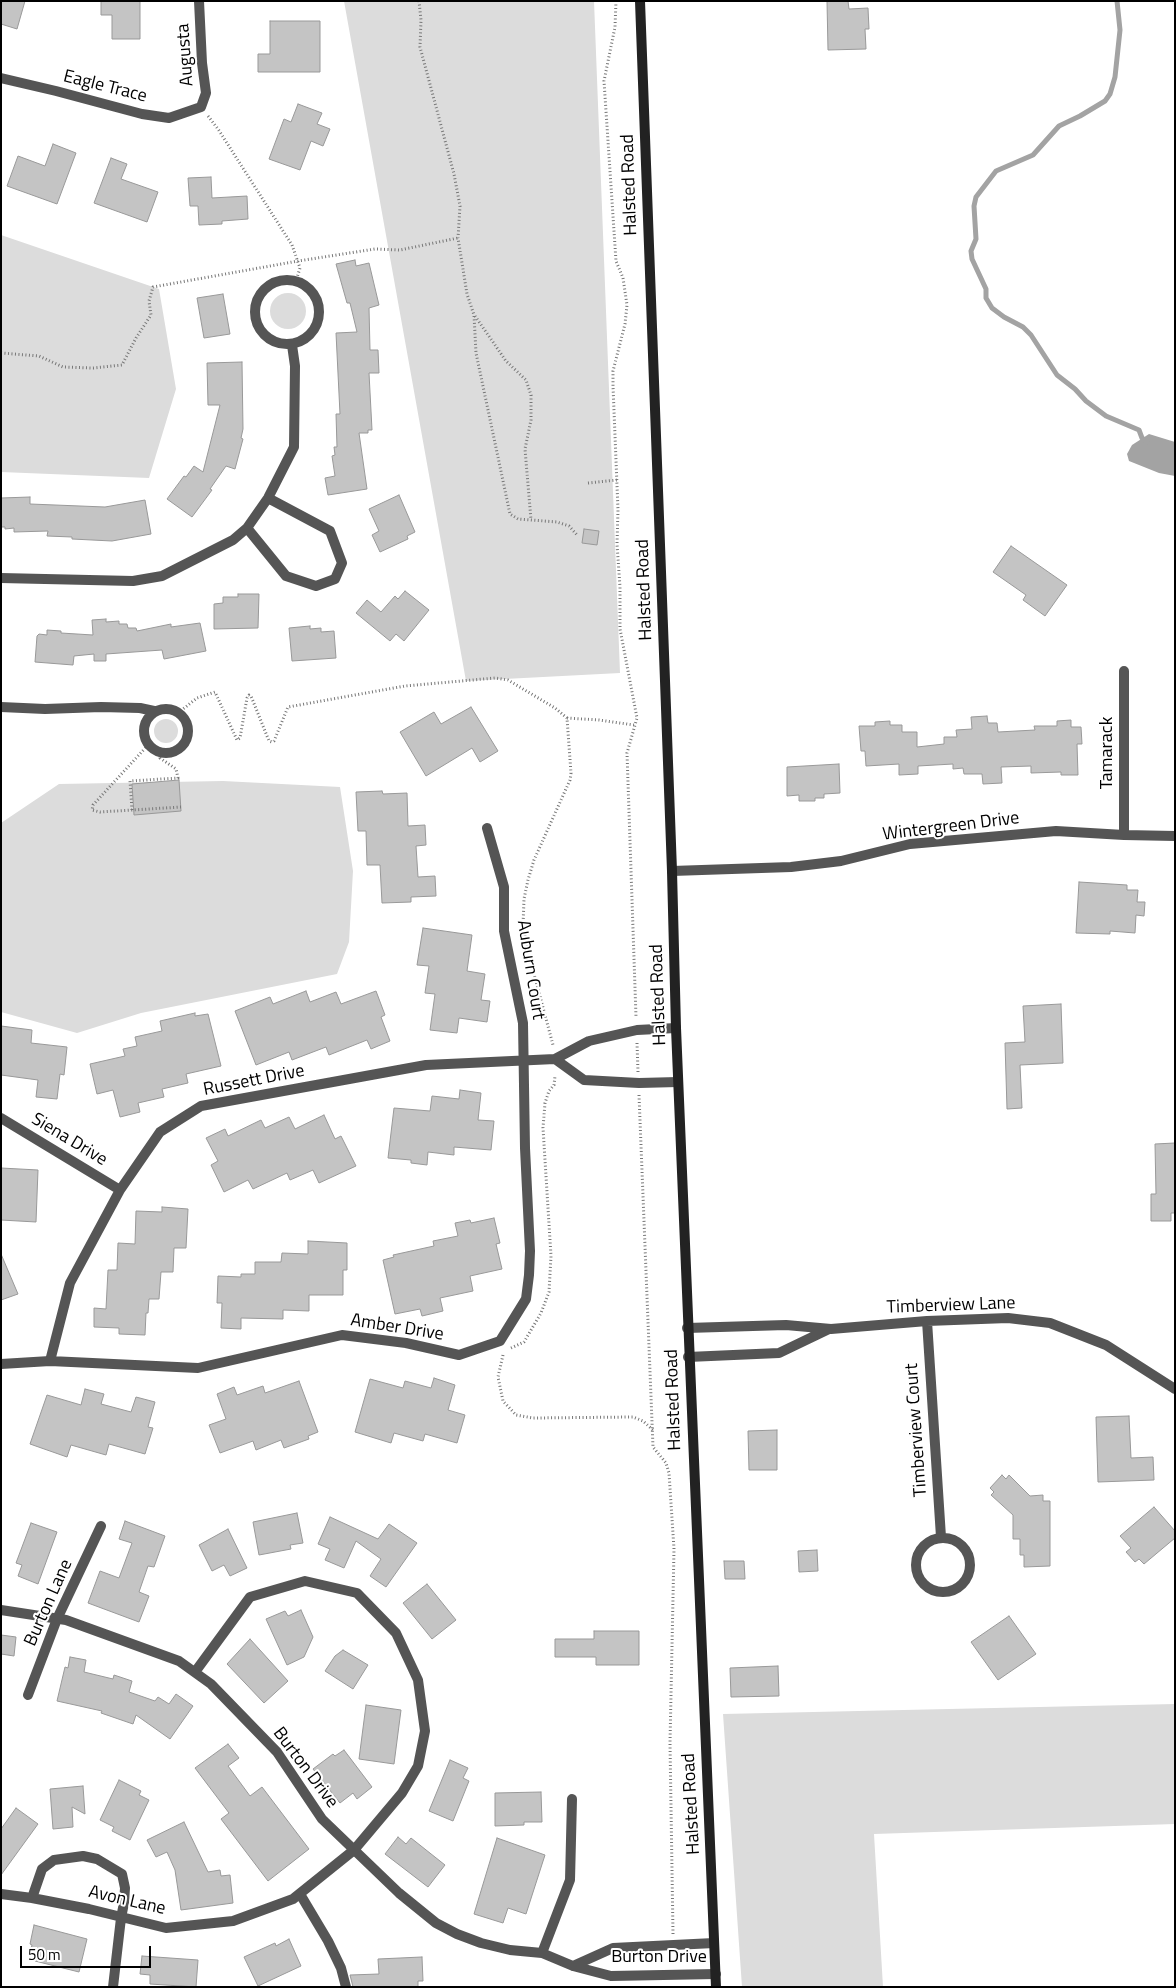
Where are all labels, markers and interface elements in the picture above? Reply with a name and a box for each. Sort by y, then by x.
street label: Augusta [173,23,199,87]
street label: Eagle Trace [61,66,149,108]
street label: Halsted Road [617,134,643,236]
street label: Halsted Road [632,539,658,641]
street label: Tamarack [1097,717,1119,789]
street label: Wintergreen Drive [881,808,1021,846]
street label: Auburn Court [511,919,549,1021]
street label: Halsted Road [646,944,672,1046]
street label: Russett Drive [202,1061,306,1101]
street label: Siena Drive [27,1109,111,1171]
street label: Timberview Lane [886,1293,1016,1319]
street label: Amber Drive [349,1310,445,1346]
street label: Halsted Road [661,1349,687,1451]
street label: Timberview Court [902,1363,932,1497]
street label: Burton Lane [20,1556,78,1650]
street label: Burton Drive [268,1723,342,1813]
street label: Halsted Road [679,1753,705,1855]
street label: Avon Lane [86,1882,168,1920]
scale bar [22,1936,154,1968]
text: 50 m [28,1943,61,1966]
street label: Burton Drive [611,1947,707,1969]

